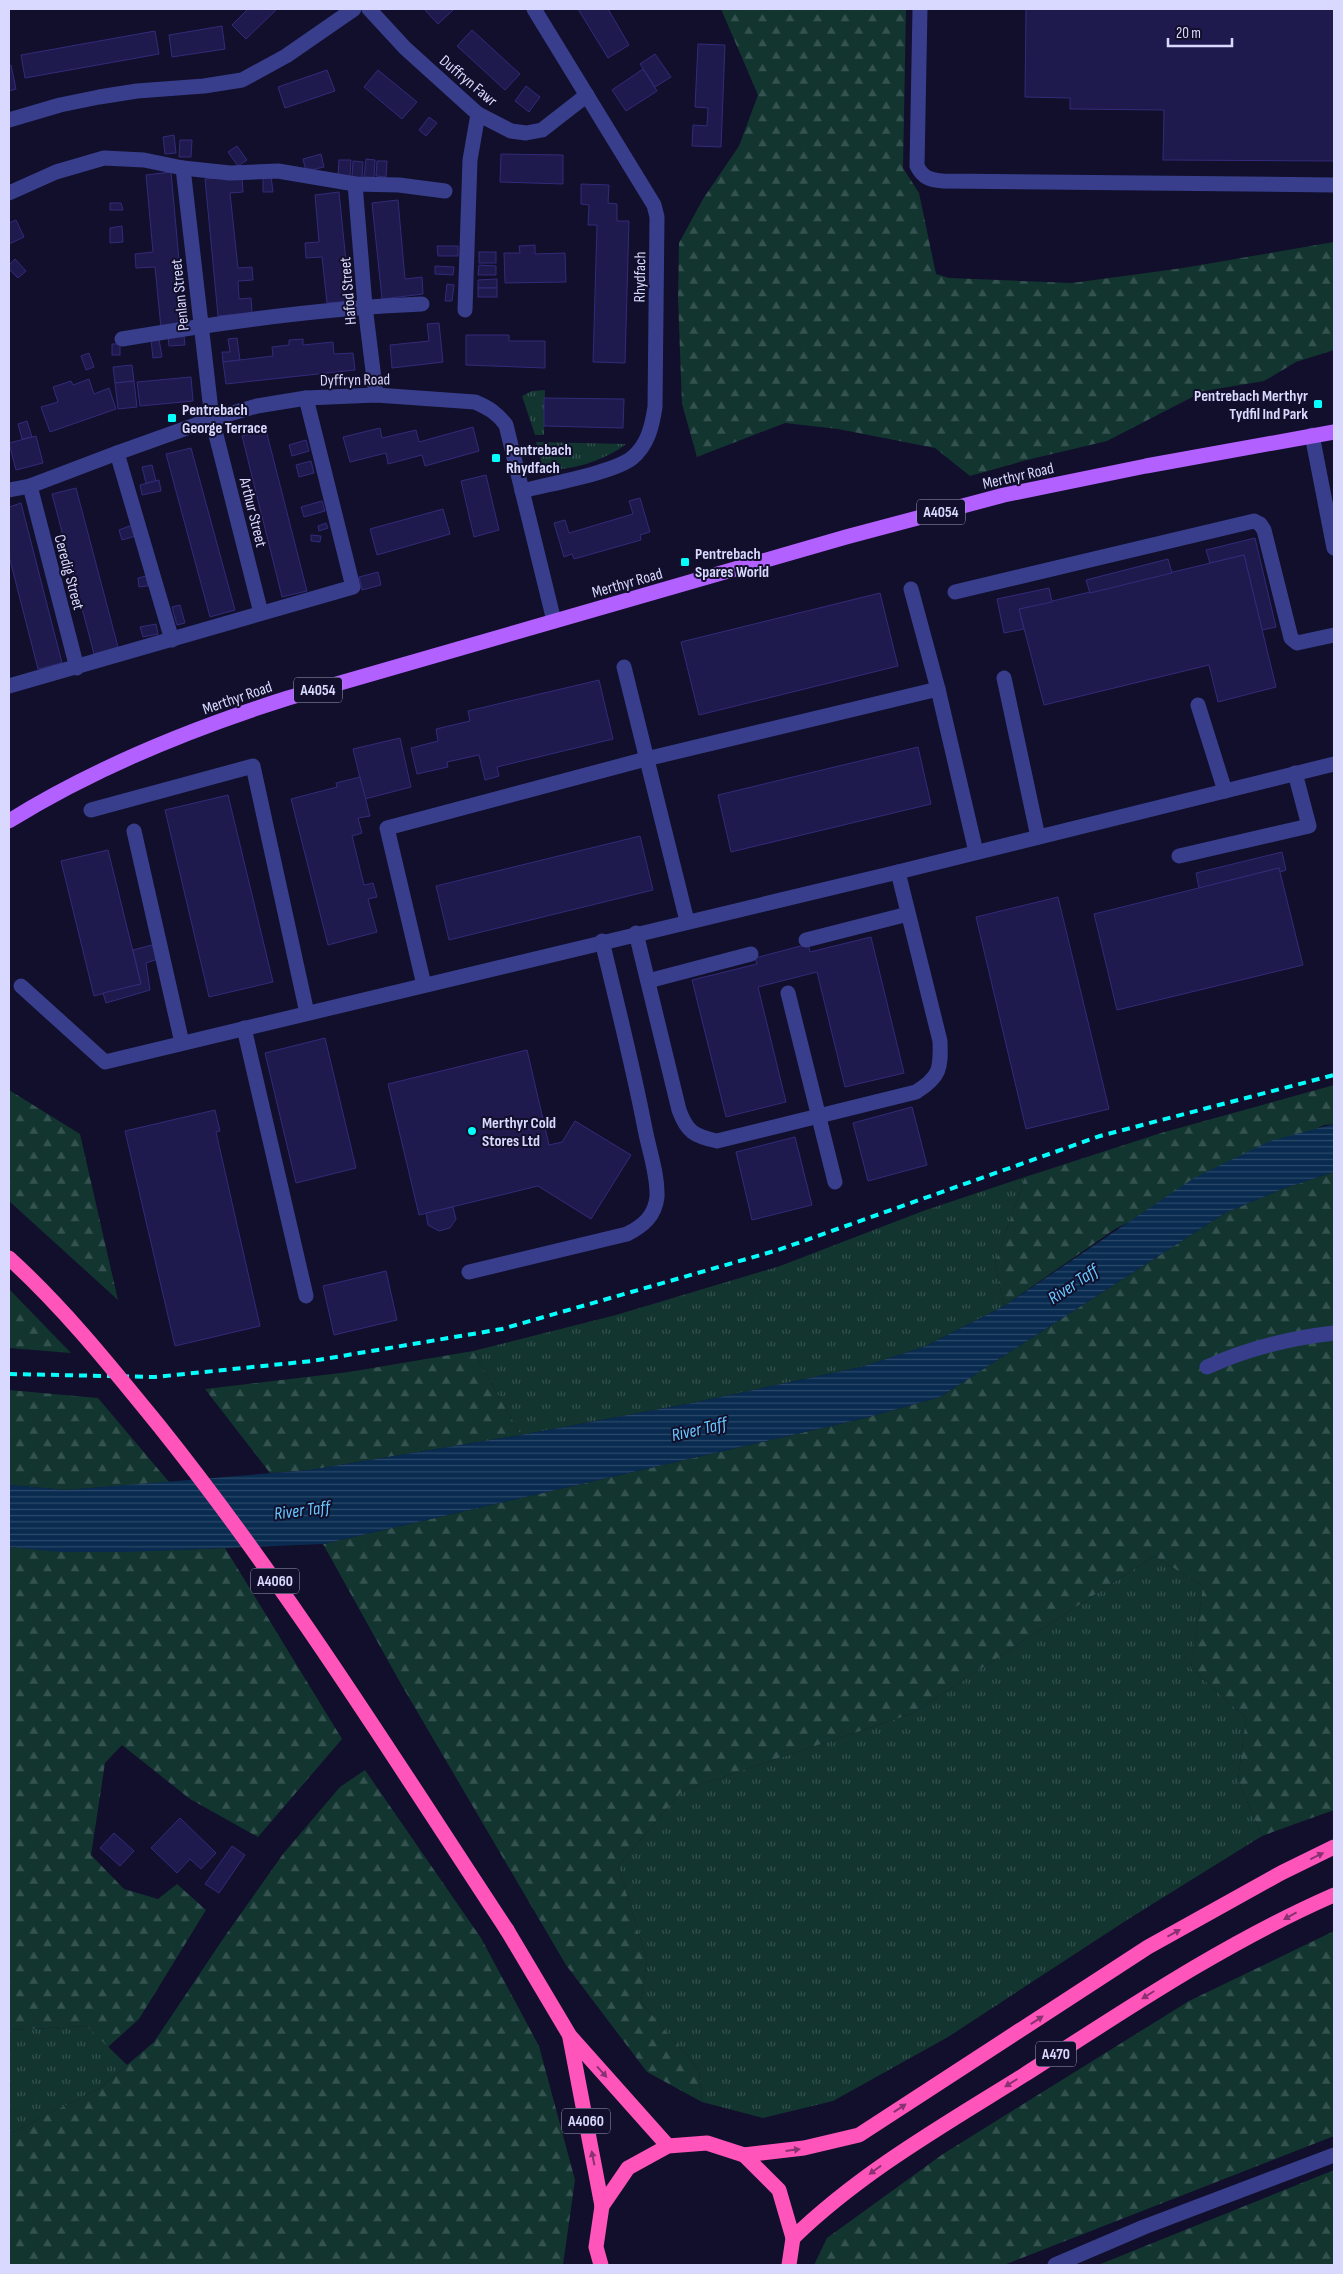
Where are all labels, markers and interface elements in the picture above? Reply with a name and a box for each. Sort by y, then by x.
scale bar [1168,15,1232,47]
text: 20 m [1176,24,1201,43]
street label: Duffryn Fawr [435,52,501,111]
street label: Rhydfach [631,251,650,303]
street label: Hafod Street [336,256,361,326]
street label: Penlan Street [167,258,194,332]
street label: Dyffryn Road [320,370,390,391]
place label: Pentrebach Merthyr Tydfil Ind Park [1194,387,1308,424]
marker: Pentrebach Merthyr Tydfil Ind Park [1312,398,1324,410]
place label: Pentrebach George Terrace [182,401,268,438]
marker: Pentrebach George Terrace [166,412,178,424]
place label: Pentrebach Rhydfach [506,441,572,478]
marker: Pentrebach Rhydfach [490,452,502,464]
street label: Merthyr Road [981,459,1056,494]
street label: Arthur Street [234,475,270,549]
road number: A4054 [917,500,965,524]
street label: Ceredig Street [49,533,88,612]
place label: Pentrebach Spares World [695,545,769,582]
marker: Pentrebach Spares World [679,556,691,568]
street label: Merthyr Road [590,564,665,603]
street label: Merthyr Road [200,678,275,719]
road number: A4054 [294,678,342,702]
place label: Merthyr Cold Stores Ltd [482,1114,556,1151]
marker: Merthyr Cold Stores Ltd [466,1125,478,1137]
water label: River Taff [1044,1259,1104,1309]
water label: River Taff [669,1412,731,1446]
water label: River Taff [273,1496,333,1524]
road number: A4060 [251,1568,299,1594]
one-way arrow [1310,1852,1324,1860]
one-way arrow [1283,1911,1297,1920]
one-way arrow [1167,1929,1181,1937]
one-way arrow [1142,1991,1155,2000]
one-way arrow [1030,2015,1043,2024]
road number: A470 [1036,2042,1076,2066]
one-way arrow [596,2066,608,2078]
one-way arrow [1005,2078,1018,2087]
one-way arrow [894,2103,907,2113]
road number: A4060 [562,2108,610,2134]
one-way arrow [785,2146,801,2154]
one-way arrow [589,2150,597,2165]
one-way arrow [868,2165,881,2175]

